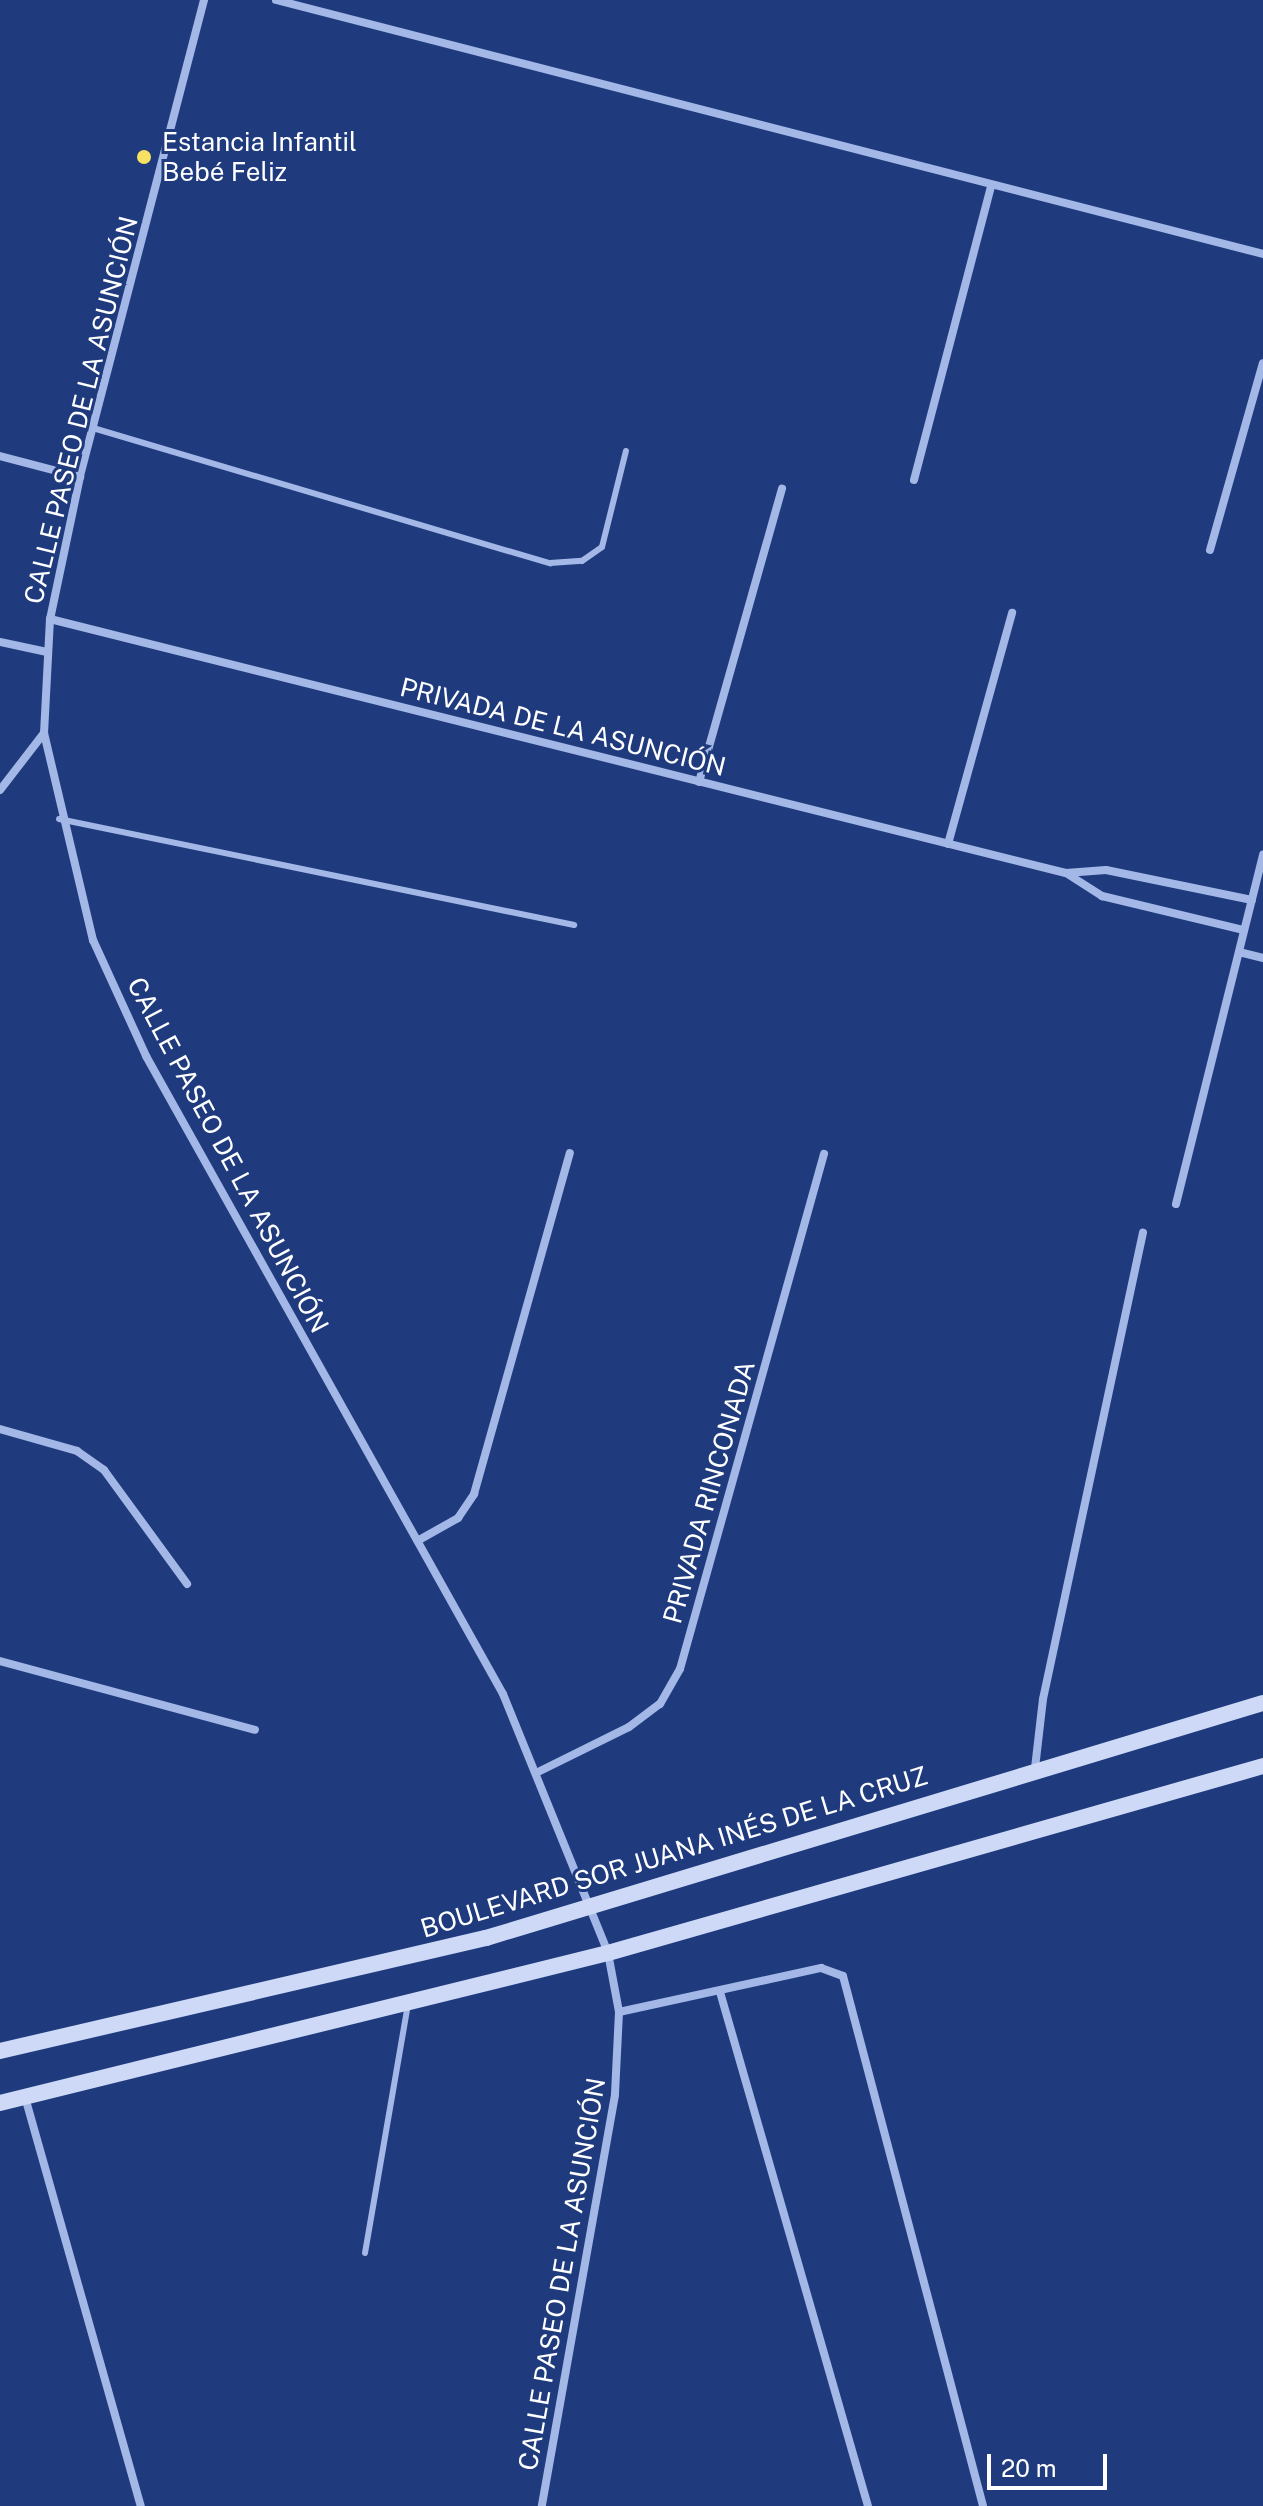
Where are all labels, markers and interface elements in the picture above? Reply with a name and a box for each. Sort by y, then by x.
place label: Estancia Infantil Bebé Feliz [162,126,357,188]
marker: Estancia Infantil Bebé Feliz [133,146,155,168]
street label: CALLE PASEO DE LA ASUNCIÓN [18,213,144,607]
street label: PRIVADA DE LA ASUNCIÓN [397,671,729,783]
street label: CALLE PASEO DE LA ASUNCIÓN [121,972,335,1338]
street label: PRIVADA RINCONADA [657,1357,761,1627]
street label: BOULEVARD SOR JUANA INÉS DE LA CRUZ [417,1760,931,1944]
street label: CALLE PASEO DE LA ASUNCIÓN [512,2075,612,2473]
scale bar [991,2438,1111,2488]
text: 20 m [1001,2454,1057,2482]

